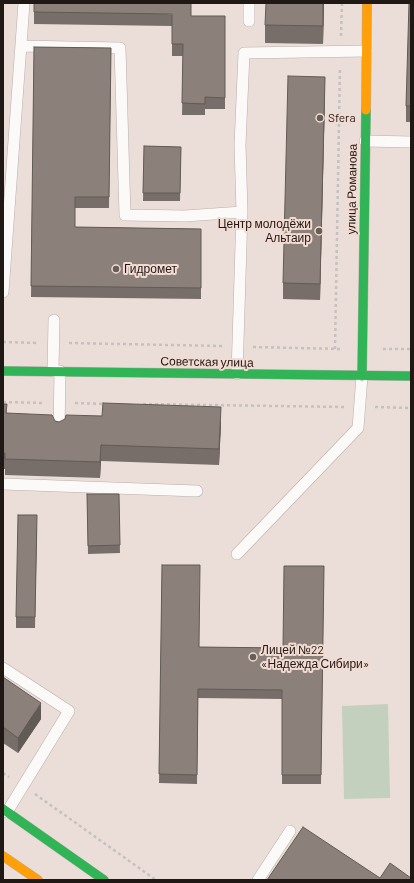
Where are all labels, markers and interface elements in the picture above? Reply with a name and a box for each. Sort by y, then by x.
place label: Sfera [328,111,356,125]
marker: Sfera [315,113,325,123]
street label: улица Романова [344,144,360,234]
place label: Центр молодёжи Альтаир [218,217,311,245]
marker: Центр молодёжи Альтаир [314,226,324,236]
place label: Гидромет [124,262,177,276]
marker: Гидромет [111,264,121,274]
street label: Советская улица [160,354,254,370]
place label: Лицей №22 «Надежда Сибири» [261,643,369,671]
marker: Лицей №22 «Надежда Сибири» [248,652,258,662]

